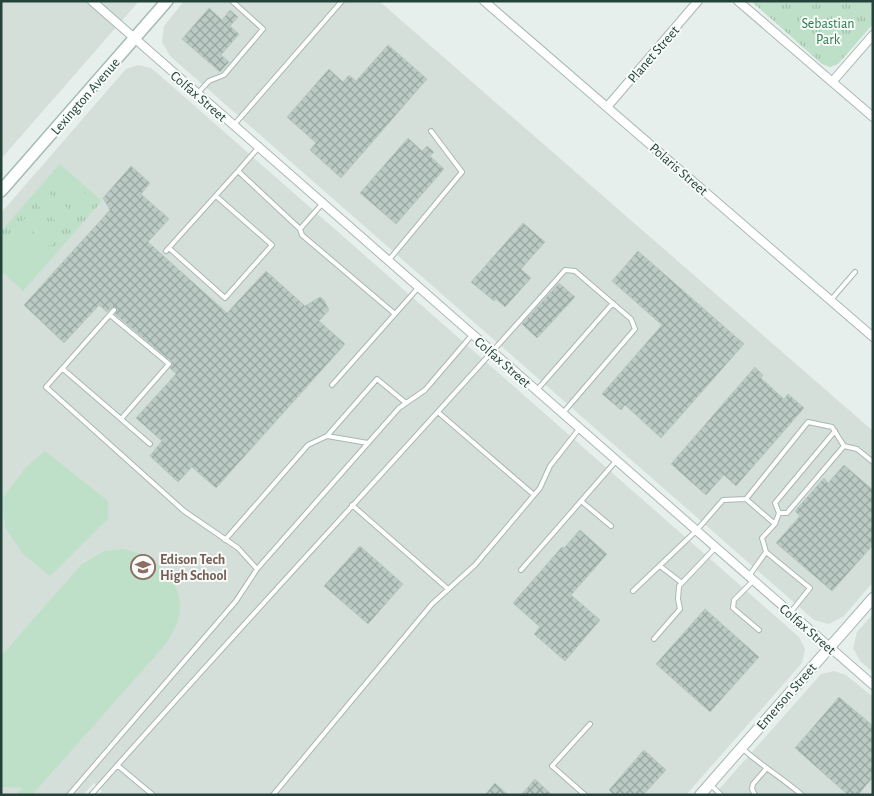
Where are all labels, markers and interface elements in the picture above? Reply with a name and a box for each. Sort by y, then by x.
park label: Sebastian Park [801,17,855,47]
street label: Planet Street [625,23,683,86]
street label: Lexington Avenue [49,55,123,138]
street label: Colfax Street [168,69,229,125]
street label: Polaris Street [647,141,710,199]
street label: Colfax Street [472,335,533,391]
place label: Edison Tech High School [160,553,227,583]
school or university icon: Edison Tech High School [130,554,156,580]
street label: Colfax Street [777,602,838,658]
street label: Emerson Street [754,660,820,733]

